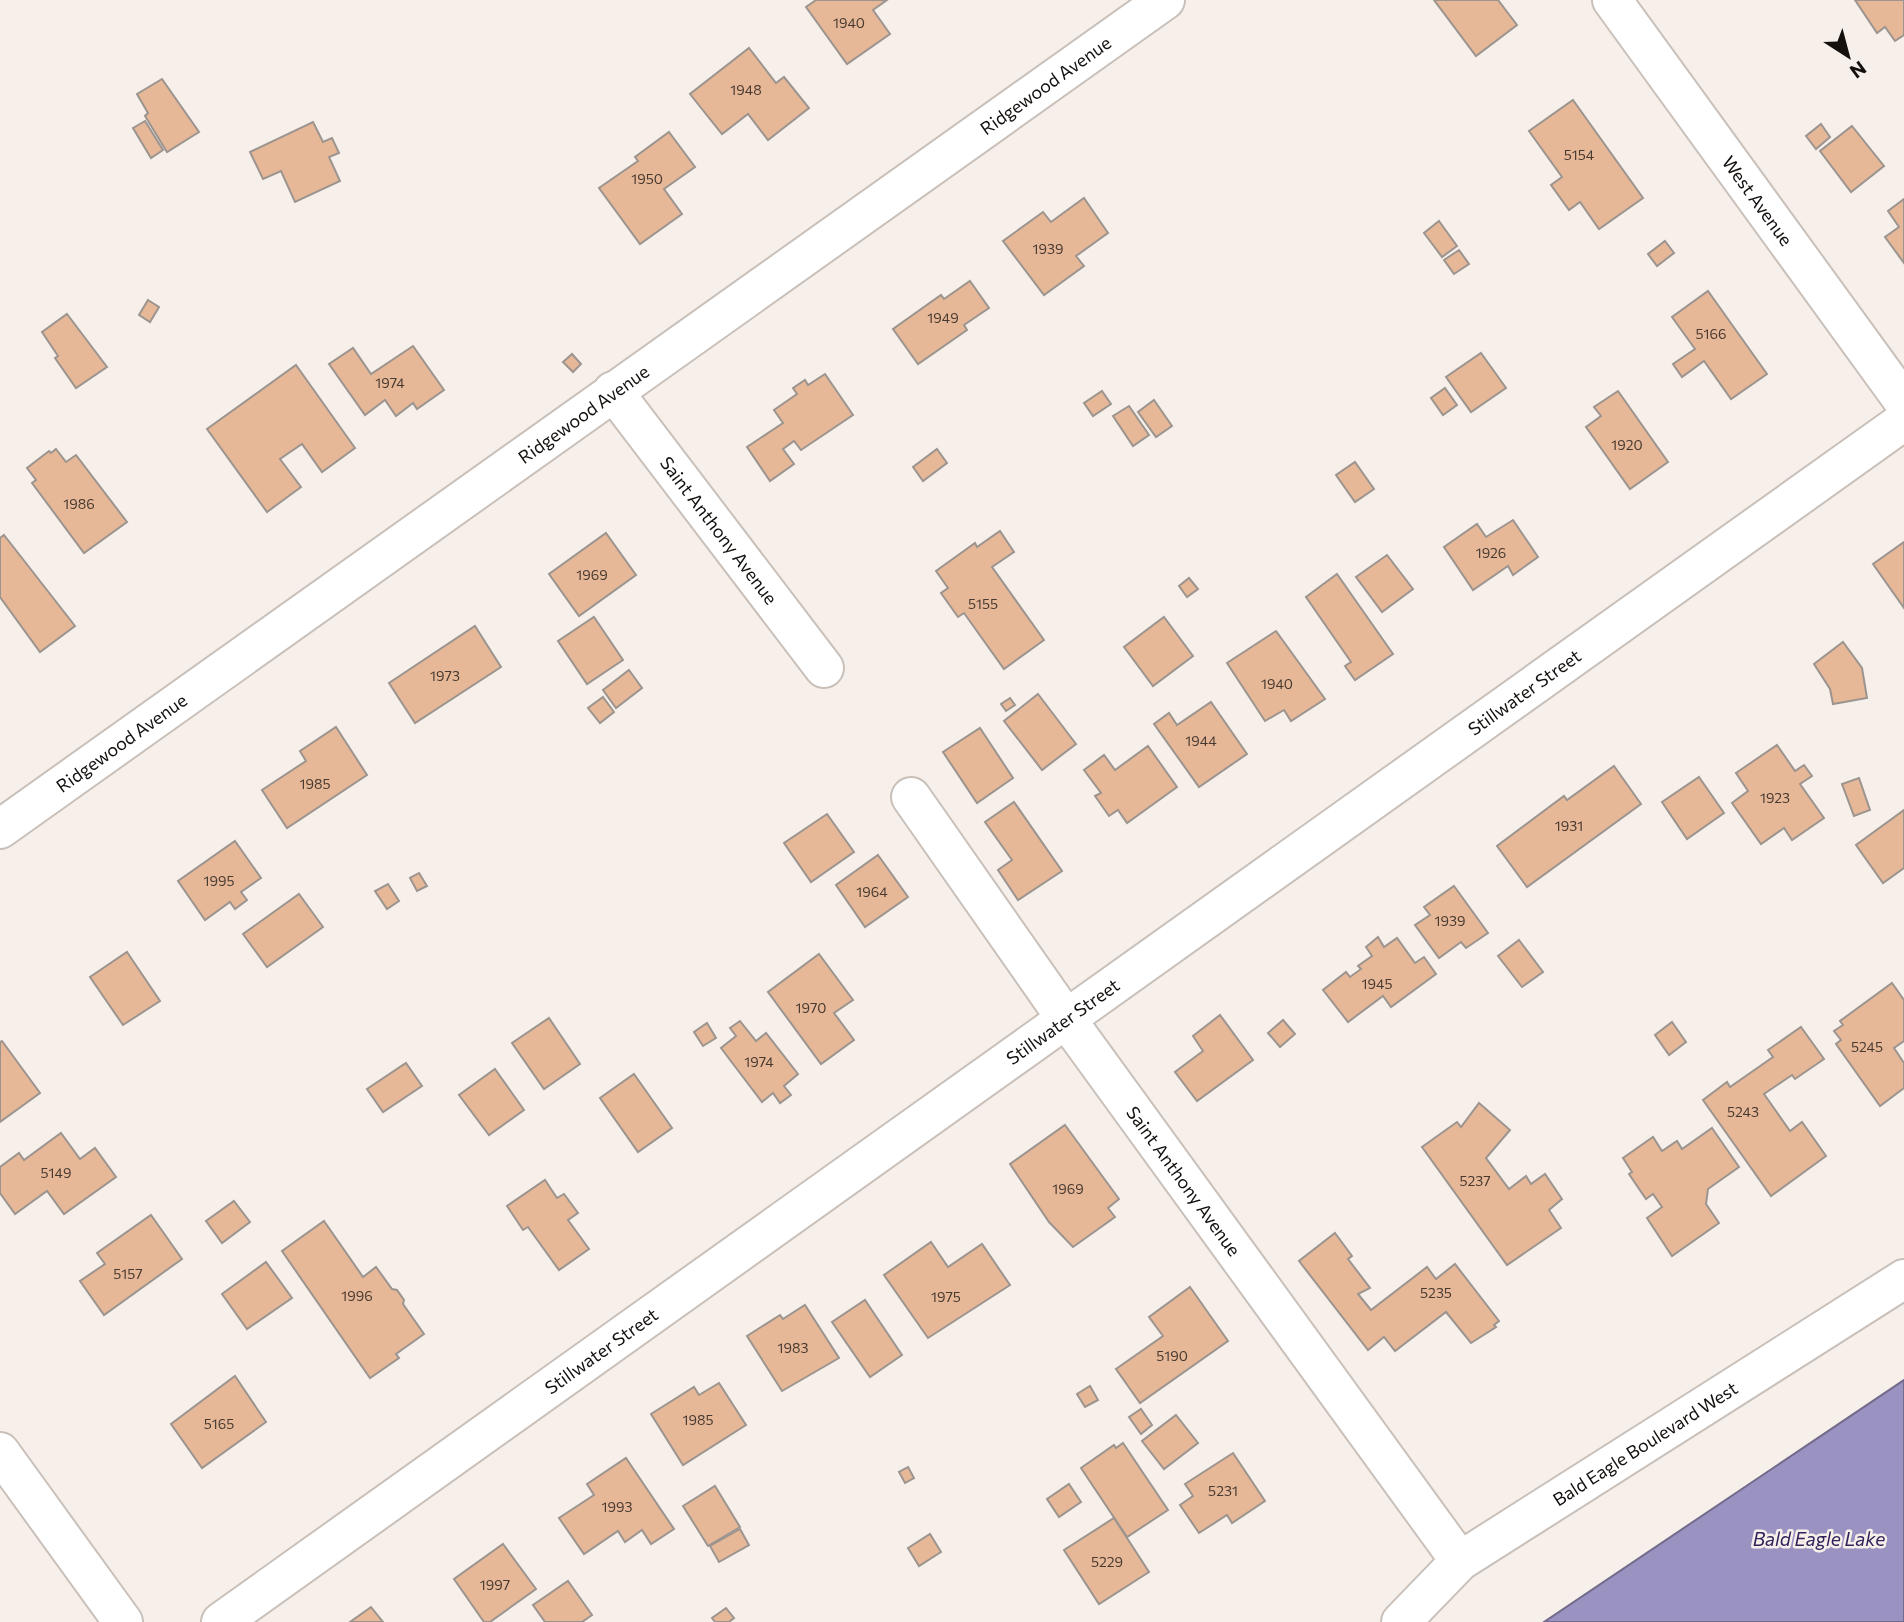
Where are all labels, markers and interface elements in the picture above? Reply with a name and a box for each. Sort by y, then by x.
house number: 1940 [833,14,865,31]
north arrow [1813,21,1883,91]
street label: Ridgewood Avenue [976,31,1115,139]
text: N [1846,57,1871,84]
house number: 1948 [730,81,762,98]
house number: 5154 [1564,146,1595,163]
street label: West Avenue [1718,151,1798,250]
house number: 1950 [631,170,663,187]
house number: 1939 [1033,240,1063,257]
house number: 1949 [927,309,959,326]
house number: 5166 [1695,325,1727,342]
street label: Ridgewood Avenue [514,360,653,468]
house number: 1974 [375,374,405,391]
house number: 1920 [1611,436,1643,453]
street label: Saint Anthony Avenue [656,452,782,608]
house number: 1986 [63,495,95,512]
house number: 1926 [1476,544,1506,561]
house number: 1969 [576,566,608,583]
house number: 5155 [968,595,998,612]
street label: Stillwater Street [1463,644,1585,740]
house number: 1973 [430,667,460,684]
house number: 1940 [1261,675,1293,692]
street label: Ridgewood Avenue [52,689,191,797]
house number: 1944 [1185,732,1217,749]
house number: 1985 [299,775,331,792]
house number: 1923 [1760,789,1790,806]
house number: 1931 [1555,817,1583,834]
house number: 1995 [203,872,235,889]
house number: 1964 [856,883,888,900]
house number: 1939 [1435,912,1465,929]
street label: Stillwater Street [1002,974,1123,1069]
house number: 1945 [1362,975,1392,992]
house number: 1970 [796,999,826,1016]
house number: 5245 [1851,1038,1883,1055]
house number: 1974 [744,1053,774,1070]
street label: Saint Anthony Avenue [1122,1102,1246,1260]
house number: 5243 [1727,1103,1759,1120]
house number: 5149 [41,1164,71,1181]
house number: 5237 [1459,1172,1491,1189]
house number: 1969 [1052,1180,1084,1197]
house number: 5157 [113,1265,143,1282]
house number: 5235 [1420,1284,1452,1301]
house number: 1996 [341,1287,373,1304]
house number: 1975 [931,1288,961,1305]
street label: Stillwater Street [540,1303,662,1398]
house number: 1983 [778,1339,808,1356]
house number: 5190 [1156,1347,1188,1364]
street label: Bald Eagle Boulevard West [1549,1377,1741,1510]
house number: 1985 [682,1411,714,1428]
house number: 5165 [204,1415,234,1432]
house number: 5231 [1208,1482,1238,1499]
house number: 1993 [602,1498,632,1515]
water label: Bald Eagle Lake [1753,1527,1885,1550]
house number: 5229 [1091,1553,1123,1570]
house number: 1997 [480,1576,510,1593]

